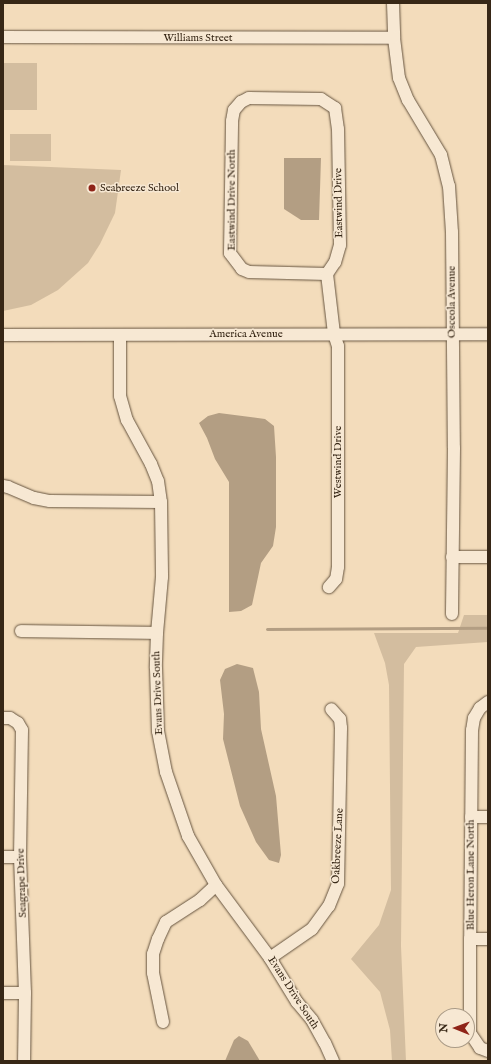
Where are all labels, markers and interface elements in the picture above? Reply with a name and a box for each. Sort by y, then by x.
street label: Williams Street [163,31,233,45]
street label: Eastwind Drive North [225,149,239,251]
street label: Eastwind Drive [332,168,346,238]
place label: Seabreeze School [100,181,179,195]
marker: Seabreeze School [87,183,97,193]
street label: Osceola Avenue [445,266,459,338]
street label: America Avenue [209,327,283,341]
street label: Westwind Drive [331,426,345,498]
street label: Evans Drive South [150,651,166,735]
street label: Oakbreeze Lane [329,808,347,884]
street label: Blue Heron Lane North [464,820,478,930]
street label: Seagrape Drive [14,848,30,918]
street label: Evans Drive South [265,954,321,1032]
north arrow [435,1008,475,1048]
text: N [437,1023,451,1033]

